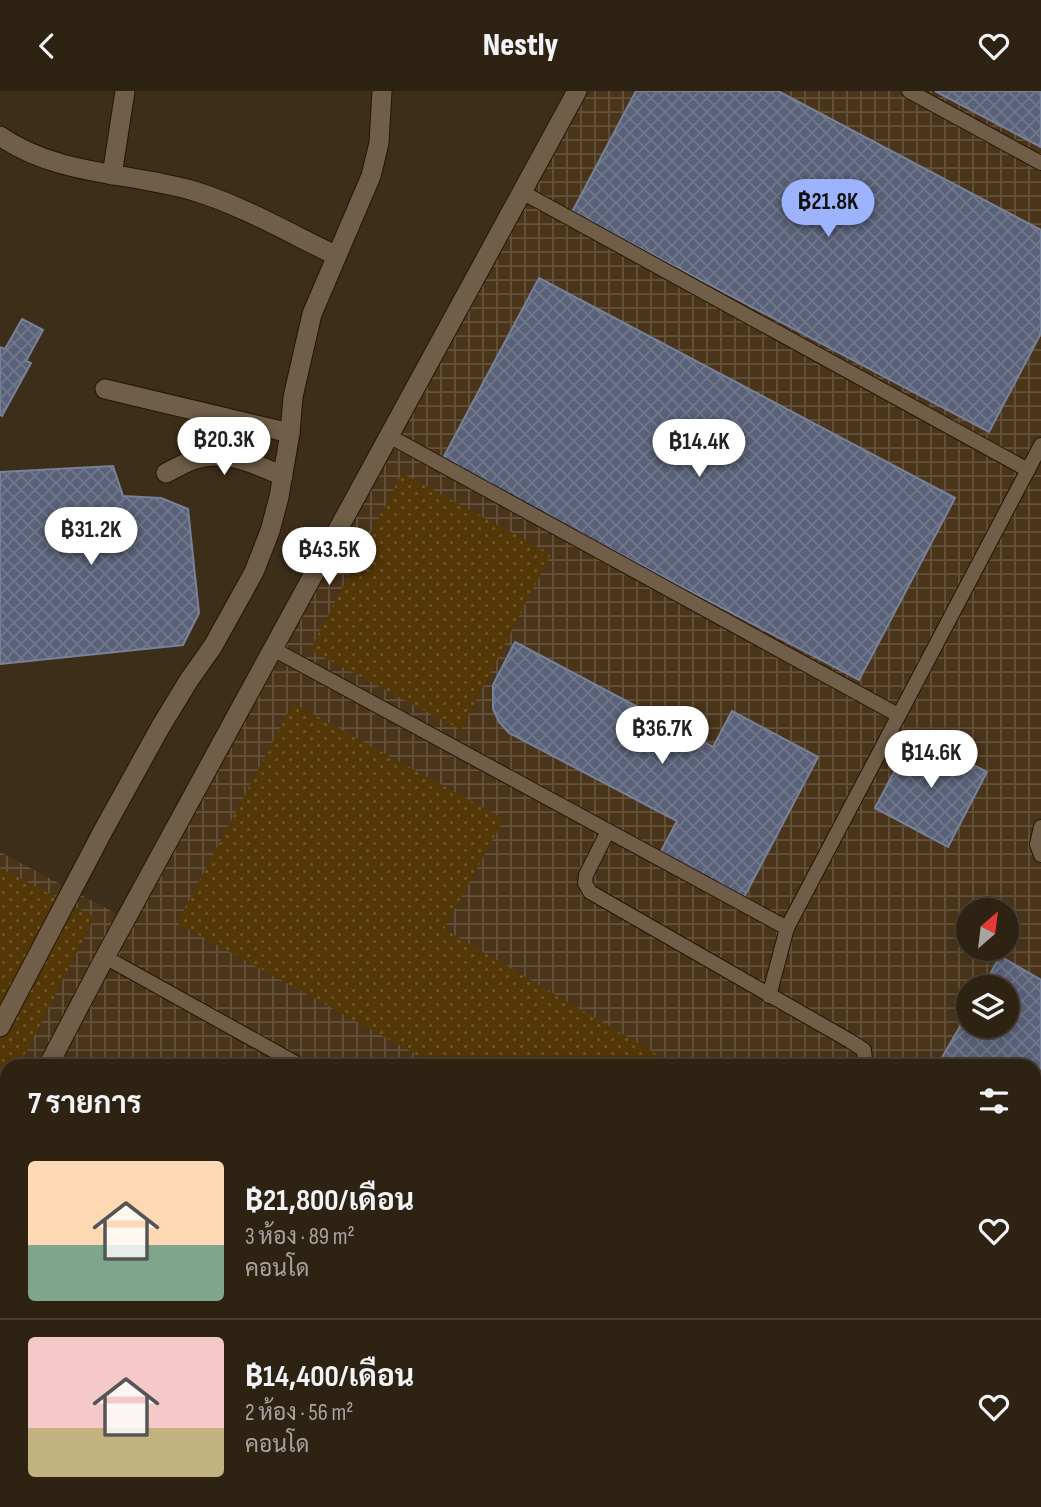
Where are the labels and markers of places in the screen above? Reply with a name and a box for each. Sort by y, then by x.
pin: ฿21.8K [771,179,885,239]
pin: ฿20.3K [167,417,281,477]
pin: ฿14.4K [642,419,756,479]
pin: ฿31.2K [34,507,148,567]
pin: ฿43.5K [272,527,386,587]
pin: ฿36.7K [605,707,719,766]
pin: ฿14.6K [874,731,988,790]

